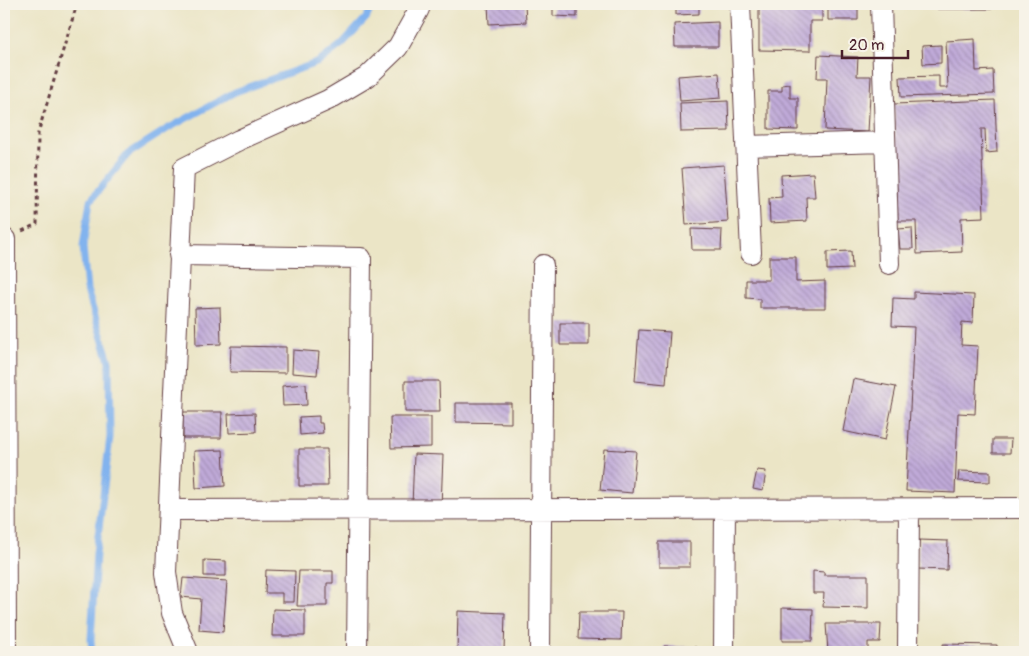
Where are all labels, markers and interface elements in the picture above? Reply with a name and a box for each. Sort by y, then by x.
scale bar [842,28,908,60]
text: 20 m [849,36,884,55]

